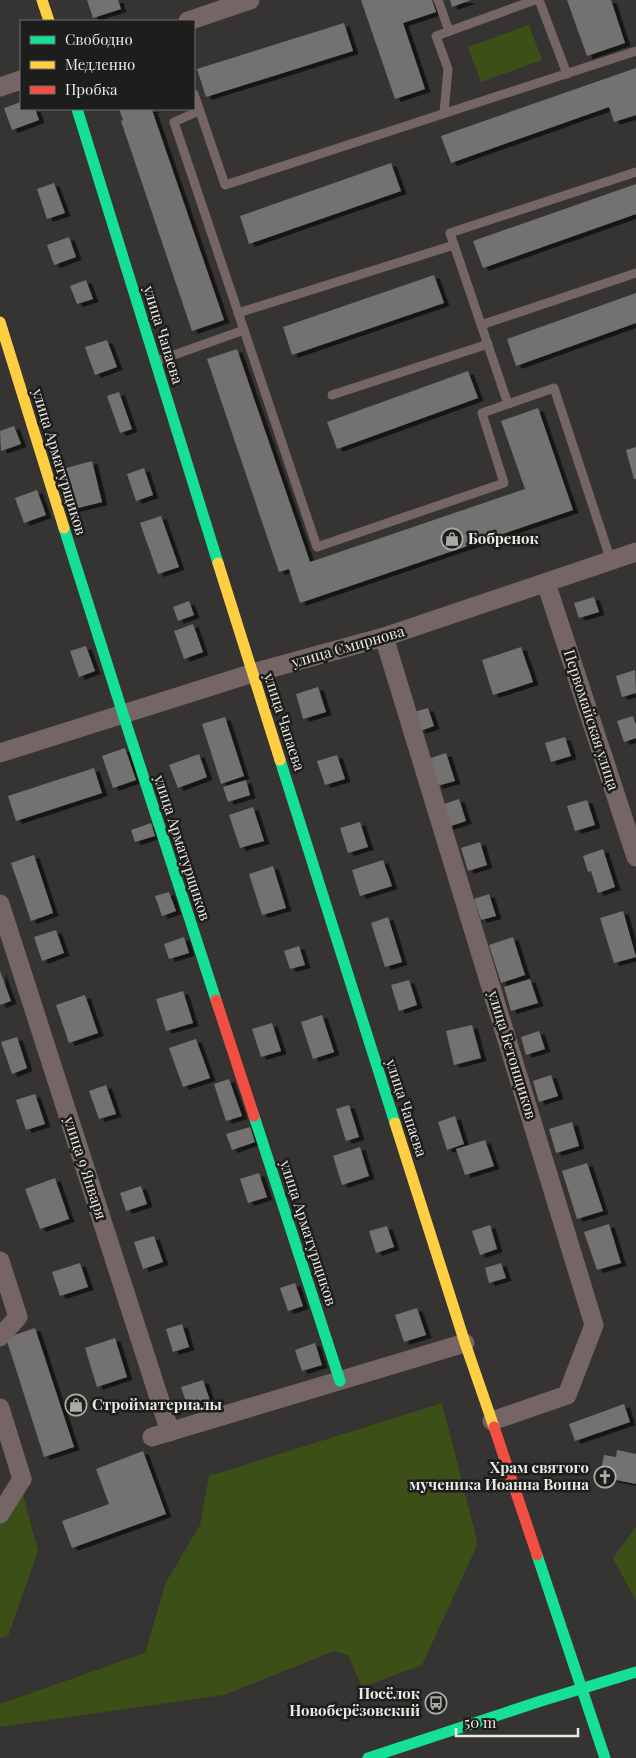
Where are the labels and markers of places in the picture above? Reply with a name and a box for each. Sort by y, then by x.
shop icon: Бобренок [440,527,464,551]
place label: Бобренок [468,528,539,548]
shop icon: Стройматериалы [64,1393,88,1417]
place label: Стройматериалы [92,1394,223,1414]
place label: Храм святого мученика Иоанна Воина [409,1457,589,1494]
church icon: Храм святого мученика Иоанна Воина [593,1465,617,1489]
place label: Посёлок Новоберёзовский [289,1683,421,1720]
bus stop icon: Посёлок Новоберёзовский [424,1691,448,1715]

